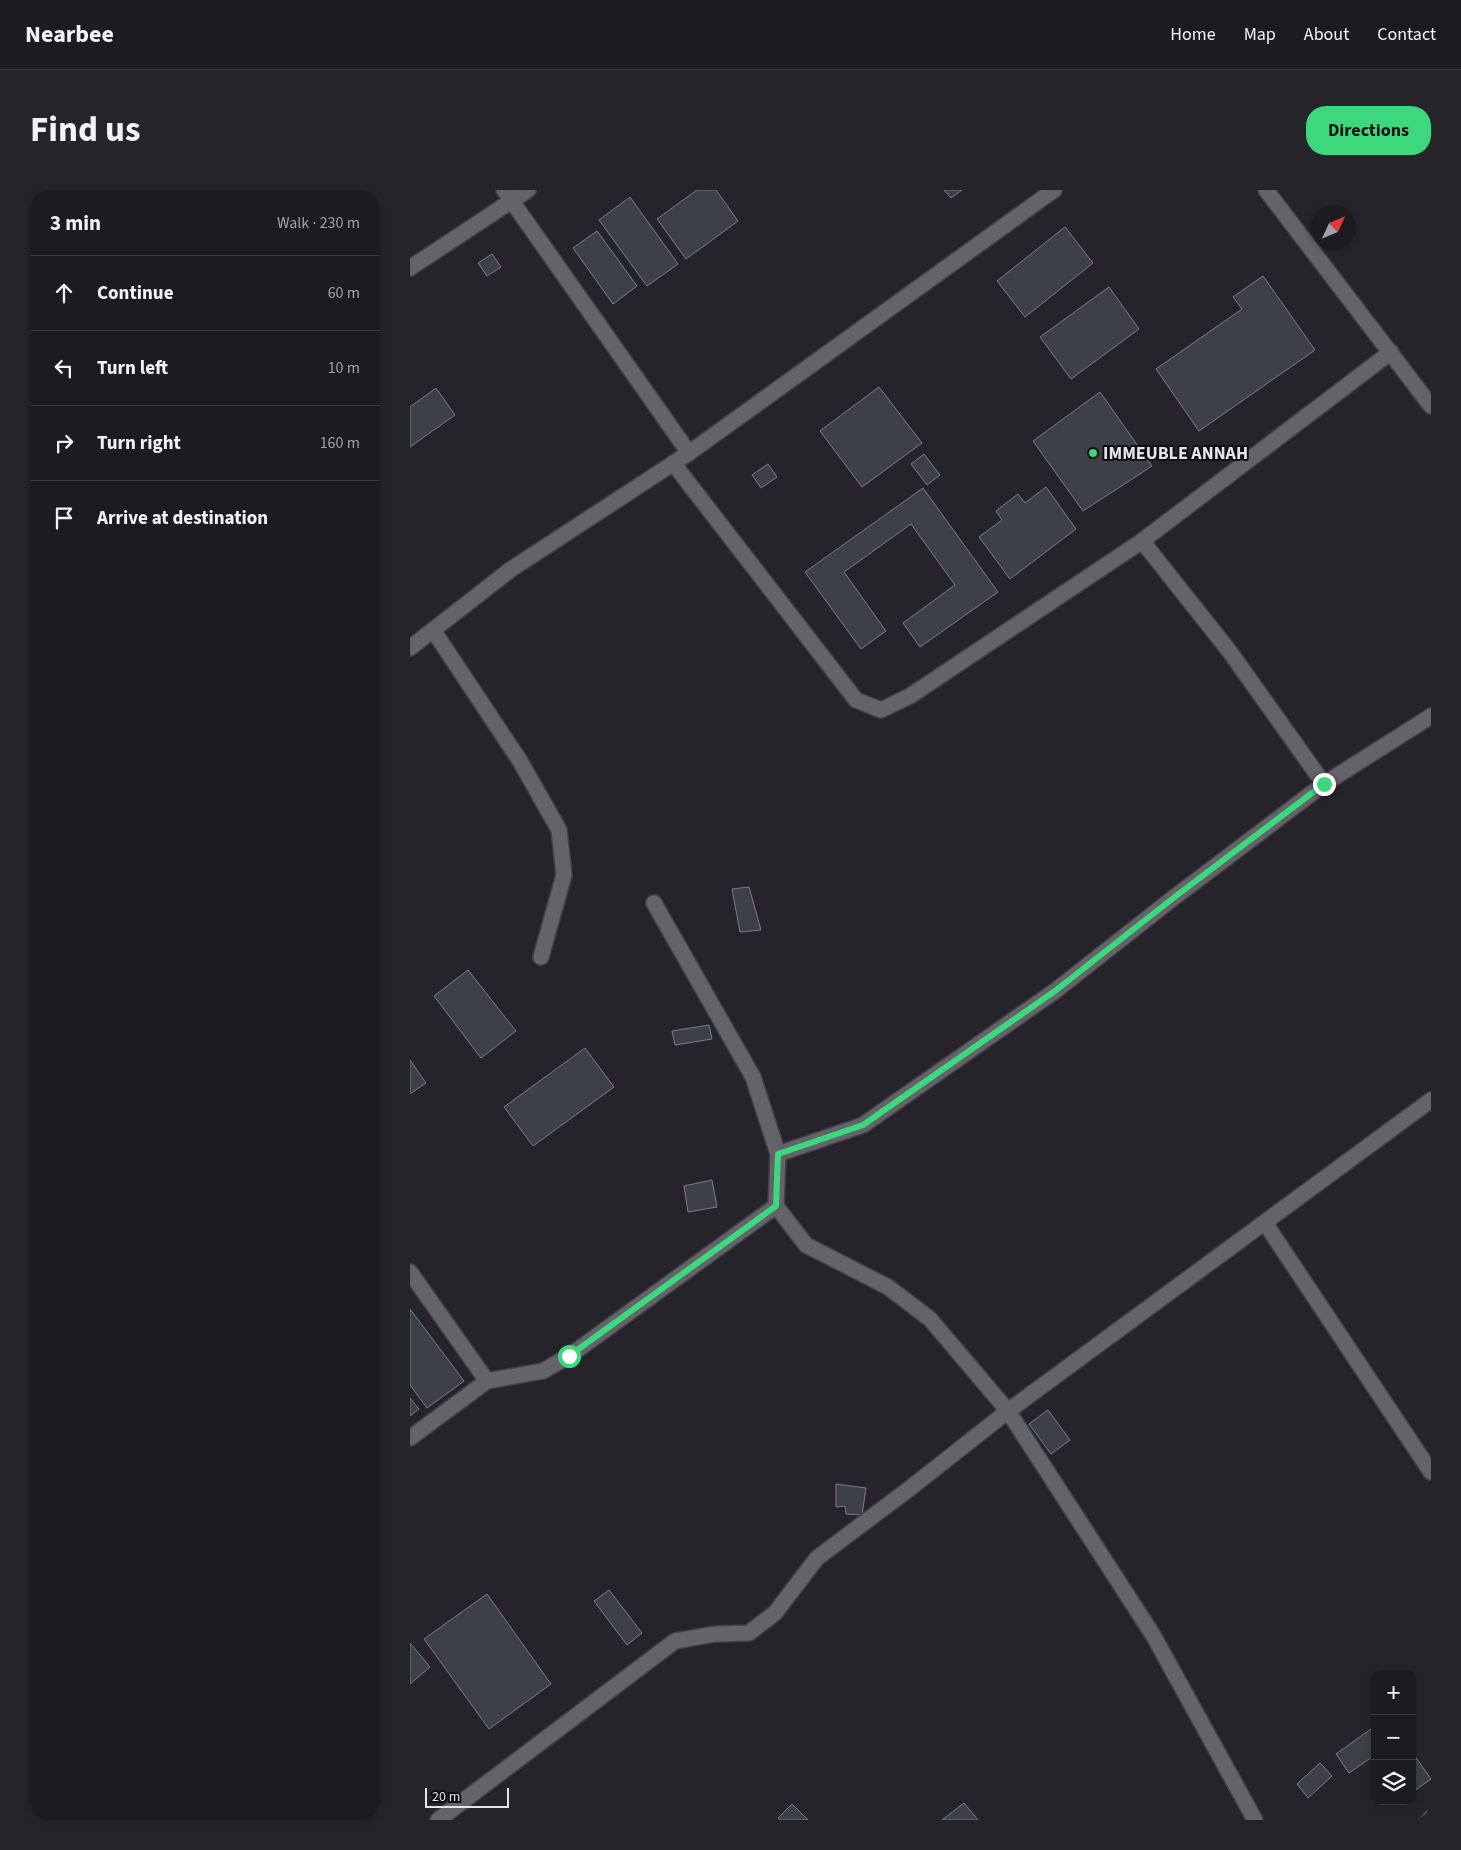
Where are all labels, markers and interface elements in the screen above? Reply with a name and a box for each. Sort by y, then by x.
text: Nearbee [25,17,114,52]
text: Home [1170,22,1216,47]
text: Map [1244,22,1276,47]
text: About [1304,22,1349,47]
text: Contact [1377,22,1436,47]
text: Find us [30,105,140,155]
button: Directions [1306,106,1431,155]
north arrow [1311,205,1356,250]
text: 3 min [50,208,101,238]
text: Walk · 230 m [277,212,360,234]
icon: ahead [50,279,78,307]
text: Continue [97,280,174,307]
text: 60 m [328,282,360,304]
icon: left [50,354,78,382]
text: Turn left [97,355,168,382]
text: 10 m [328,357,360,379]
icon: right [50,429,78,457]
text: Turn right [97,430,181,457]
text: 160 m [320,432,360,454]
place label: IMMEUBLE ANNAH [1103,441,1248,466]
marker: IMMEUBLE ANNAH [1087,447,1099,459]
icon: arrive [50,504,78,532]
text: Arrive at destination [97,505,268,532]
route end [1313,773,1336,796]
route start [558,1345,581,1368]
map controls [1371,1670,1416,1805]
button: + [1371,1670,1416,1715]
button: − [1371,1715,1416,1760]
button: layers [1371,1760,1416,1805]
scale bar [425,1785,509,1808]
text: 20 m [432,1787,460,1807]

